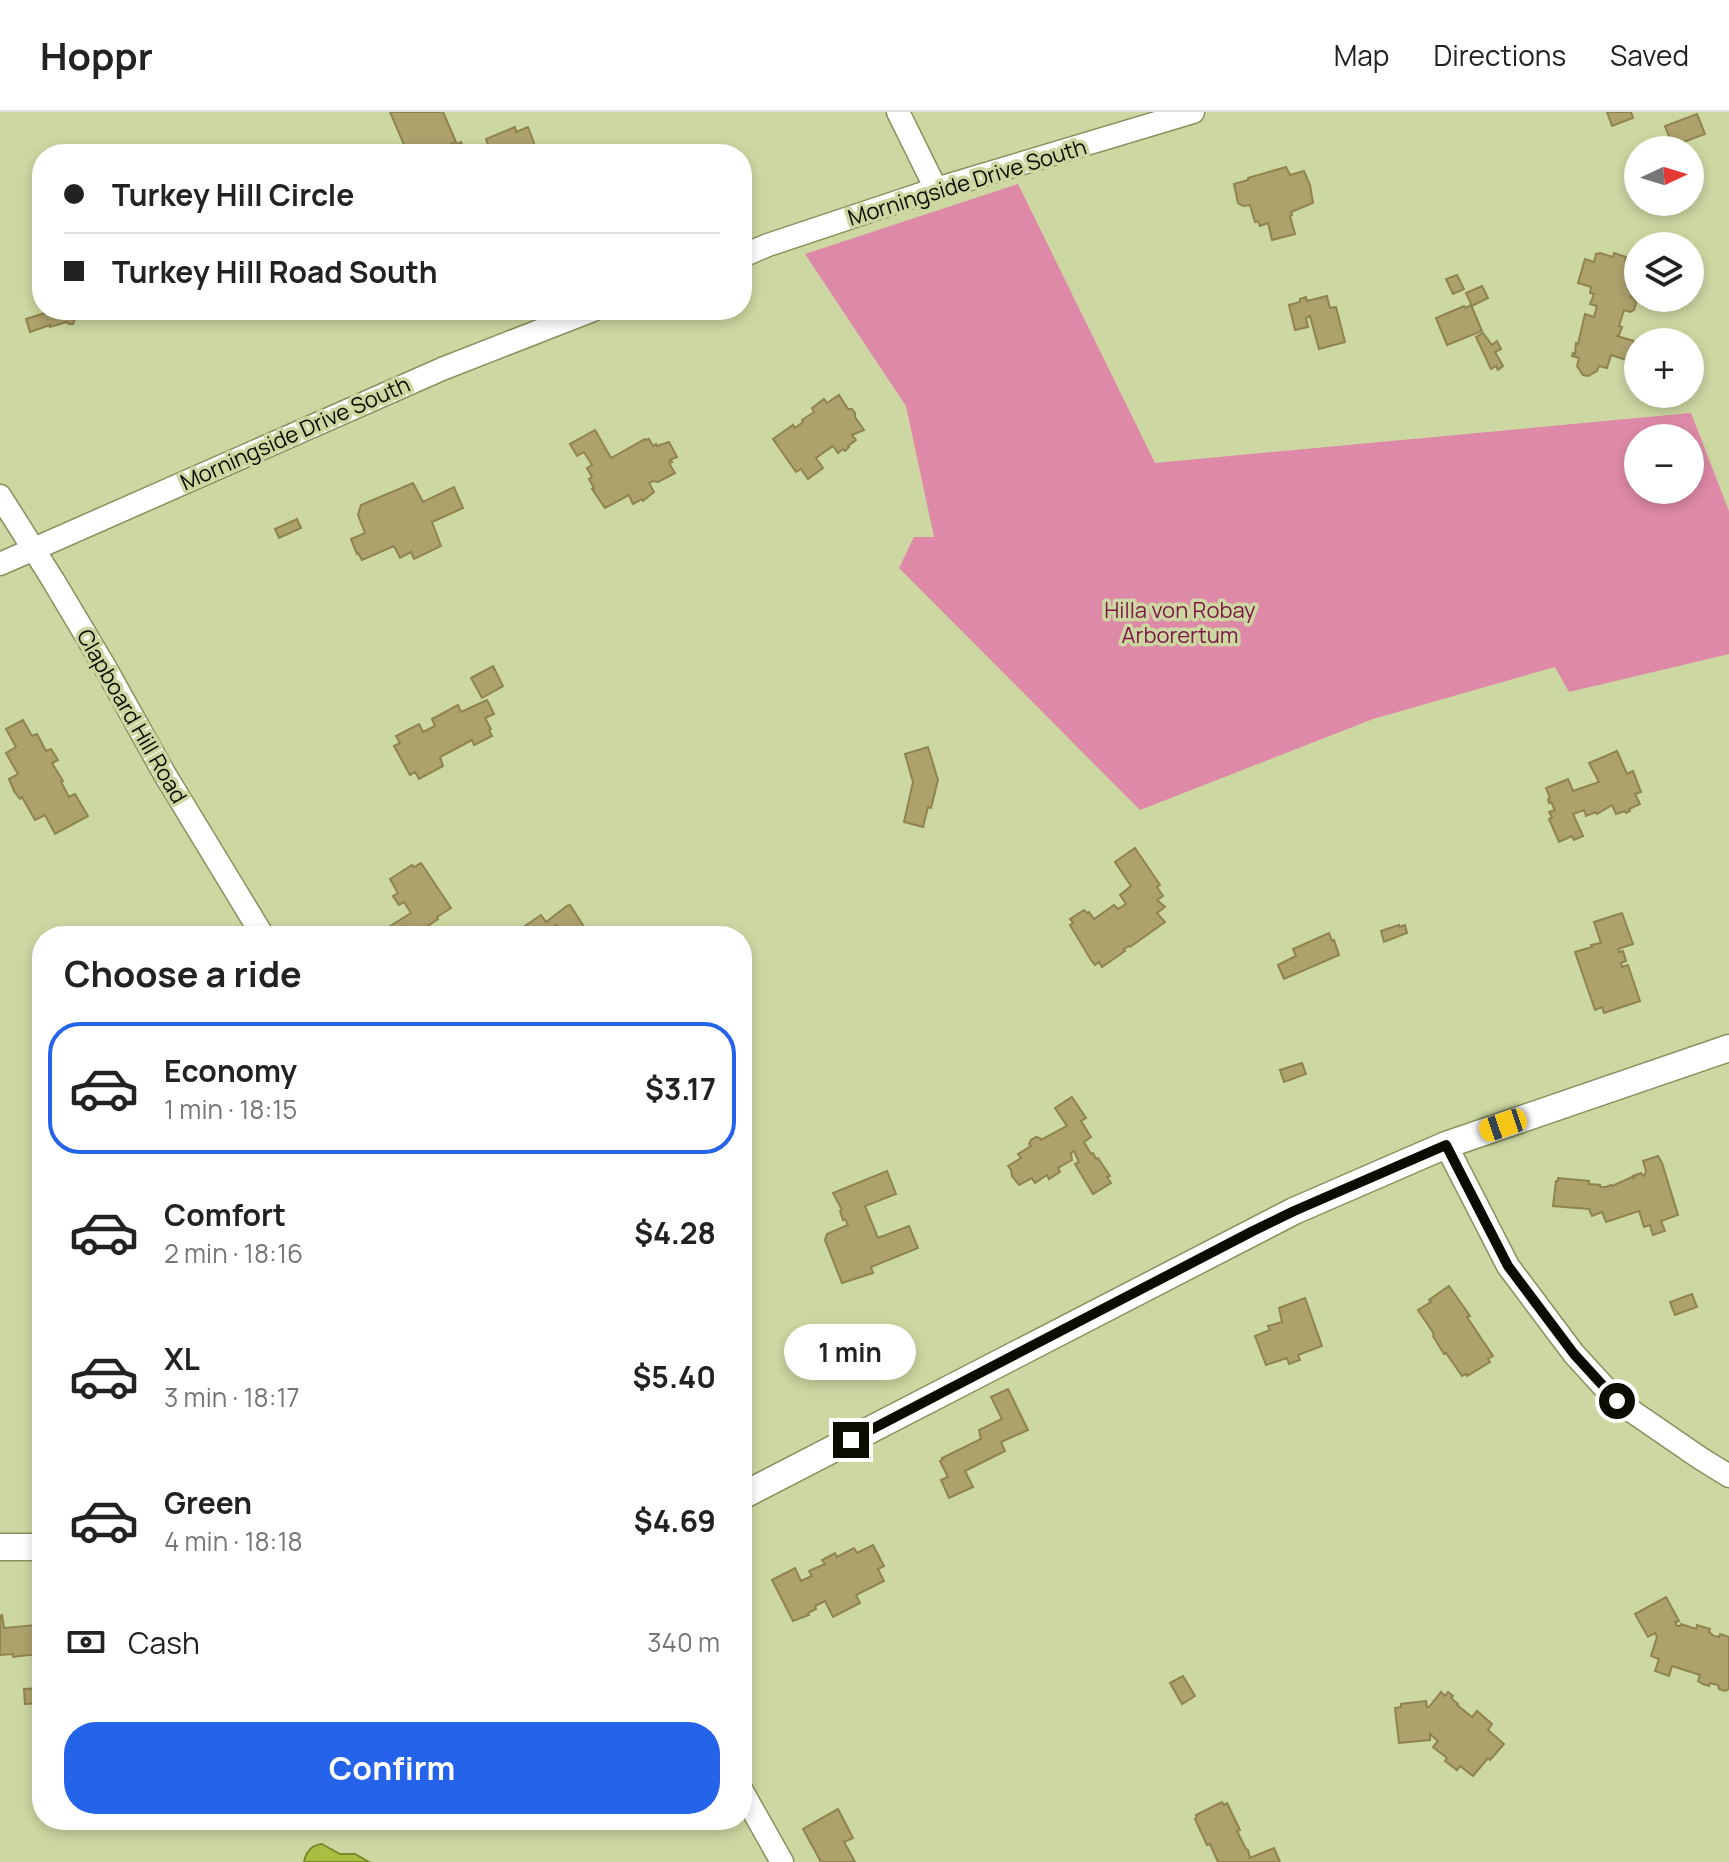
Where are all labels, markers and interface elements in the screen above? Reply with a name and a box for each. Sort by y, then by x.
text: Hoppr [40,29,153,81]
text: Map [1334,36,1389,74]
text: Directions [1433,36,1566,74]
text: Saved [1610,36,1689,74]
street label: Morningside Drive South [844,131,1090,233]
north arrow [1624,136,1704,216]
map controls [1624,136,1704,504]
text: Turkey Hill Circle [112,174,354,215]
button: layers [1624,232,1704,312]
text: Turkey Hill Road South [112,251,438,292]
button: + [1624,328,1704,408]
street label: Morningside Drive South [176,369,414,497]
button: − [1624,424,1704,504]
park label: Hilla von Robay Arborertum [1104,595,1256,650]
street label: Clapboard Hill Road [70,623,194,809]
text: Choose a ride [64,949,302,998]
text: Economy [164,1050,297,1091]
icon: car [68,1052,140,1124]
text: $3.17 [645,1068,716,1109]
text: 1 min · 18:15 [164,1091,297,1127]
car [1476,1106,1530,1144]
text: Comfort [164,1194,286,1235]
icon: car [68,1196,140,1268]
text: $4.28 [634,1212,716,1253]
text: 2 min · 18:16 [164,1235,303,1271]
callout: 1 min [785,1324,917,1380]
text: 1 min [818,1334,882,1370]
text: XL [164,1338,200,1379]
icon: car [68,1340,140,1412]
text: $5.40 [632,1356,716,1397]
text: 3 min · 18:17 [164,1379,300,1415]
route start [1599,1383,1635,1419]
route end [833,1422,869,1458]
text: Green [164,1482,252,1523]
icon: car [68,1484,140,1556]
text: $4.69 [634,1500,716,1541]
text: 4 min · 18:18 [164,1523,303,1559]
icon: cash [64,1620,108,1664]
text: Cash [128,1622,200,1663]
text: 340 m [647,1624,720,1660]
button: Confirm [64,1722,720,1814]

